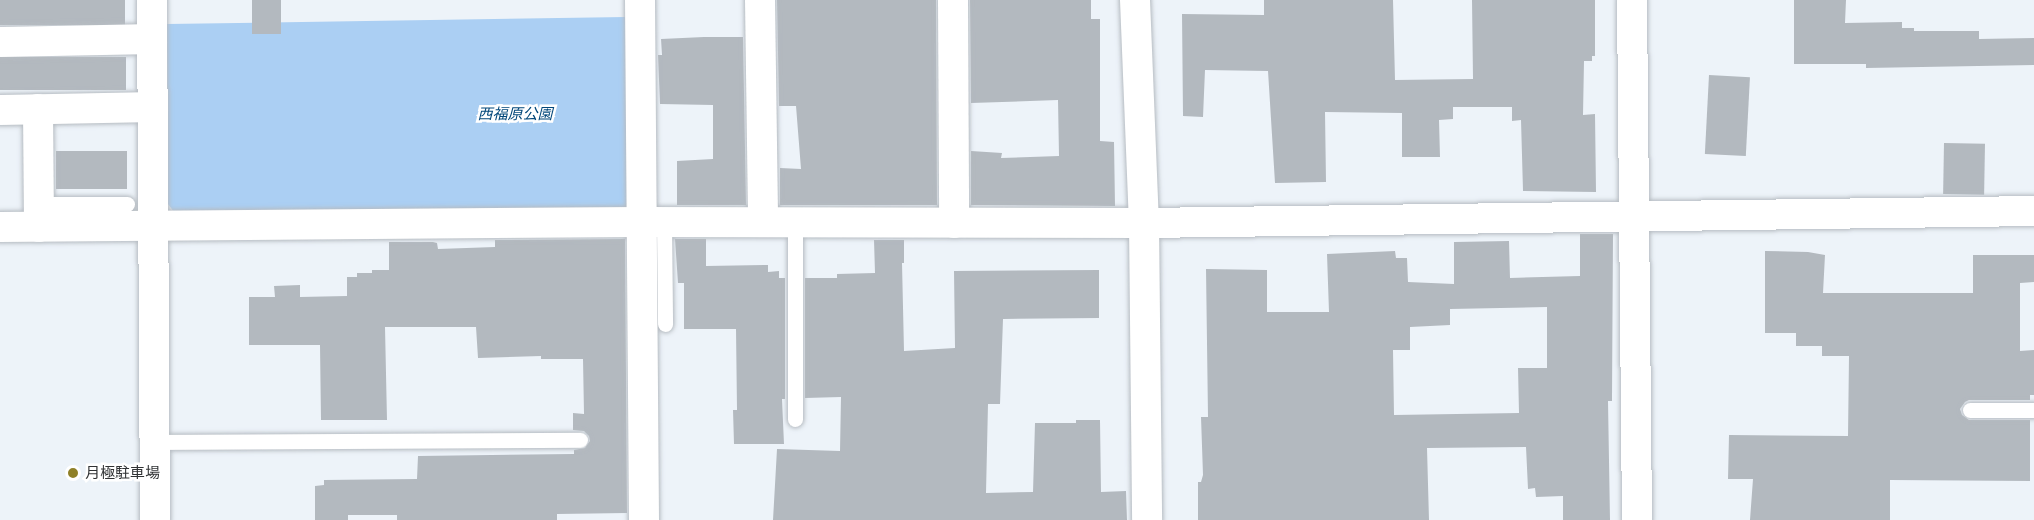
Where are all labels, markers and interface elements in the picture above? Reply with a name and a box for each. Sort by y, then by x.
park label: 西福原公園 [478,105,552,123]
place label: 月極駐車場 [85,464,160,482]
marker: 月極駐車場 [66,466,80,480]

